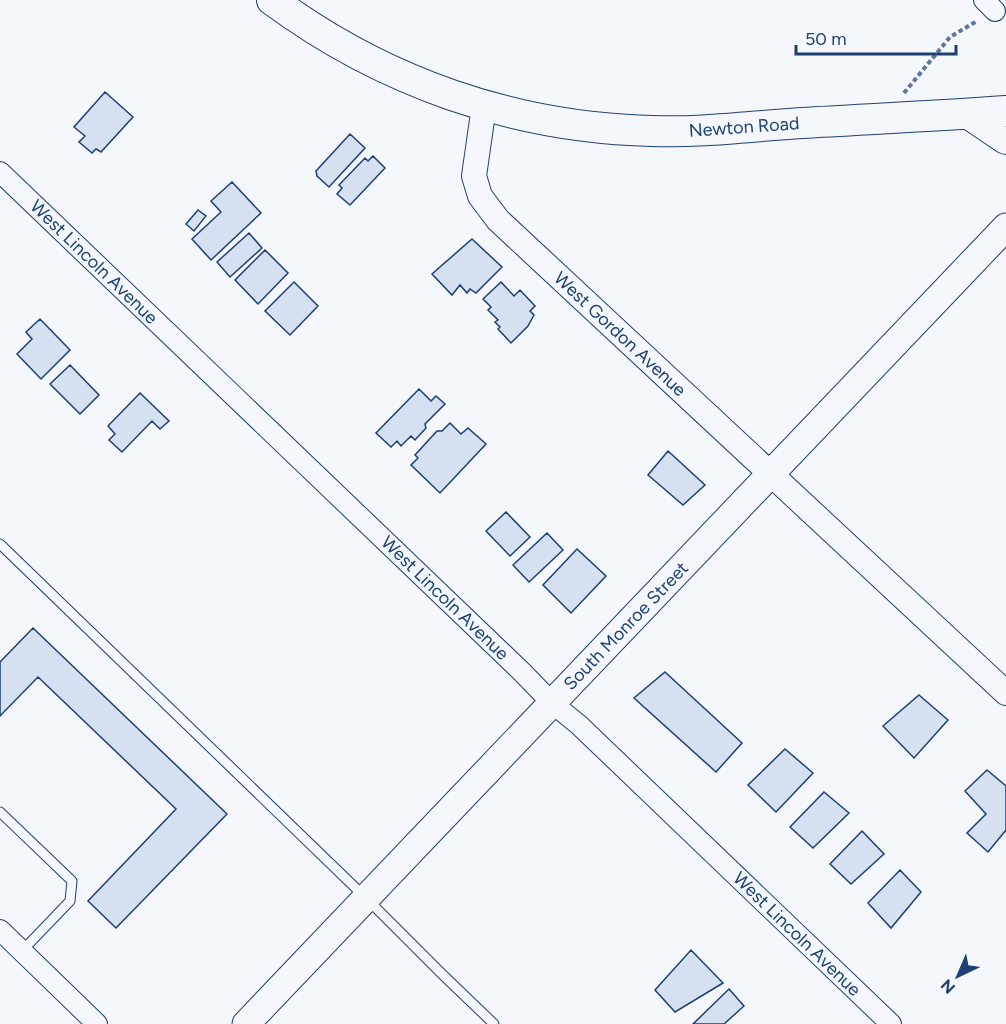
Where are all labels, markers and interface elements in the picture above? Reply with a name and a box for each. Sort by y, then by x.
scale bar [796,18,956,56]
text: 50 m [805,28,847,50]
street label: Newton Road [688,112,800,142]
street label: West Lincoln Avenue [26,195,163,329]
street label: West Gordon Avenue [549,267,691,401]
street label: West Lincoln Avenue [377,531,514,665]
street label: South Monroe Street [559,557,693,695]
street label: West Lincoln Avenue [729,867,866,1001]
north arrow [928,946,988,1006]
text: N [937,975,959,998]

